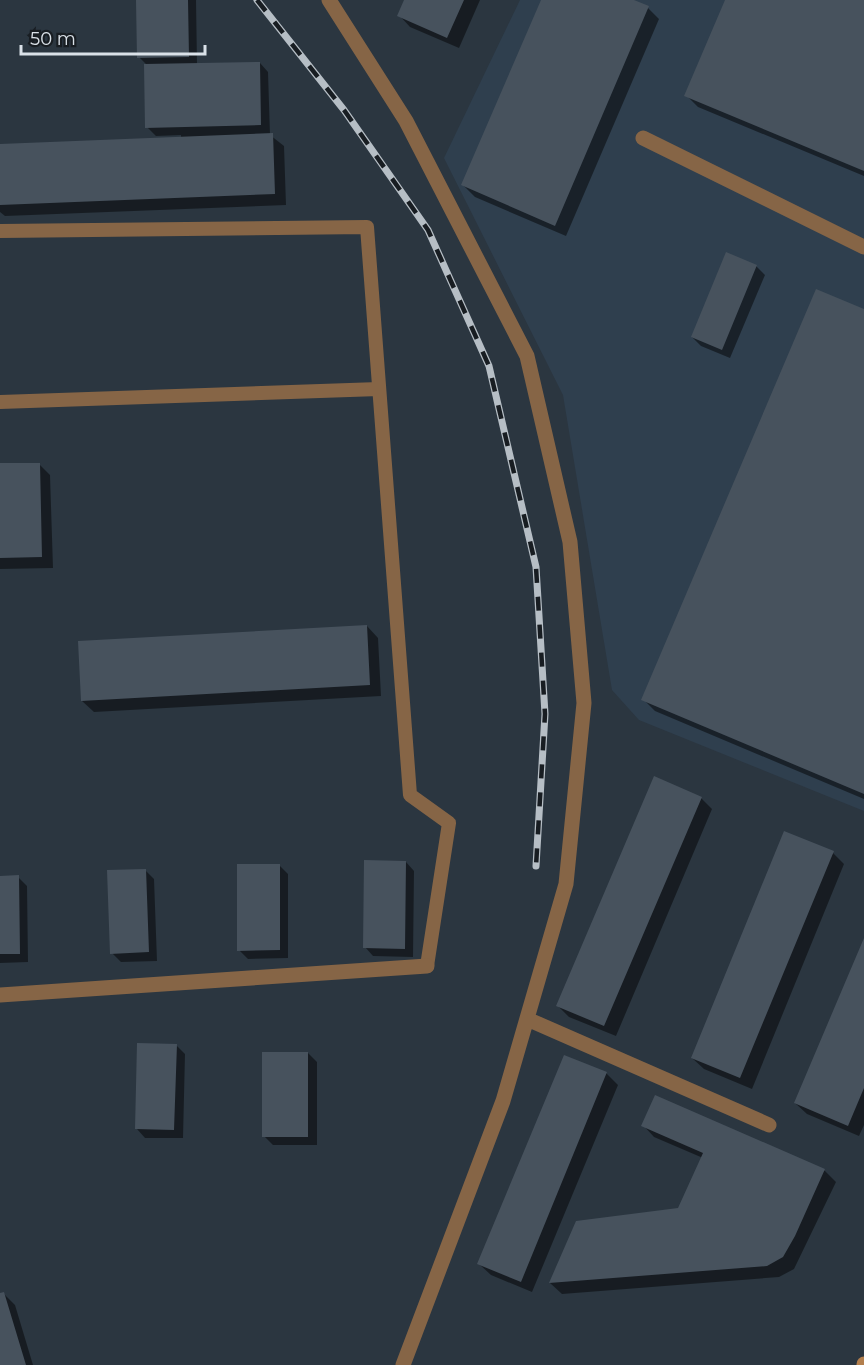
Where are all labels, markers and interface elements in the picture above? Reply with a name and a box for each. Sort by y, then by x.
scale bar [21,18,206,56]
text: 50 m [30,28,76,50]

